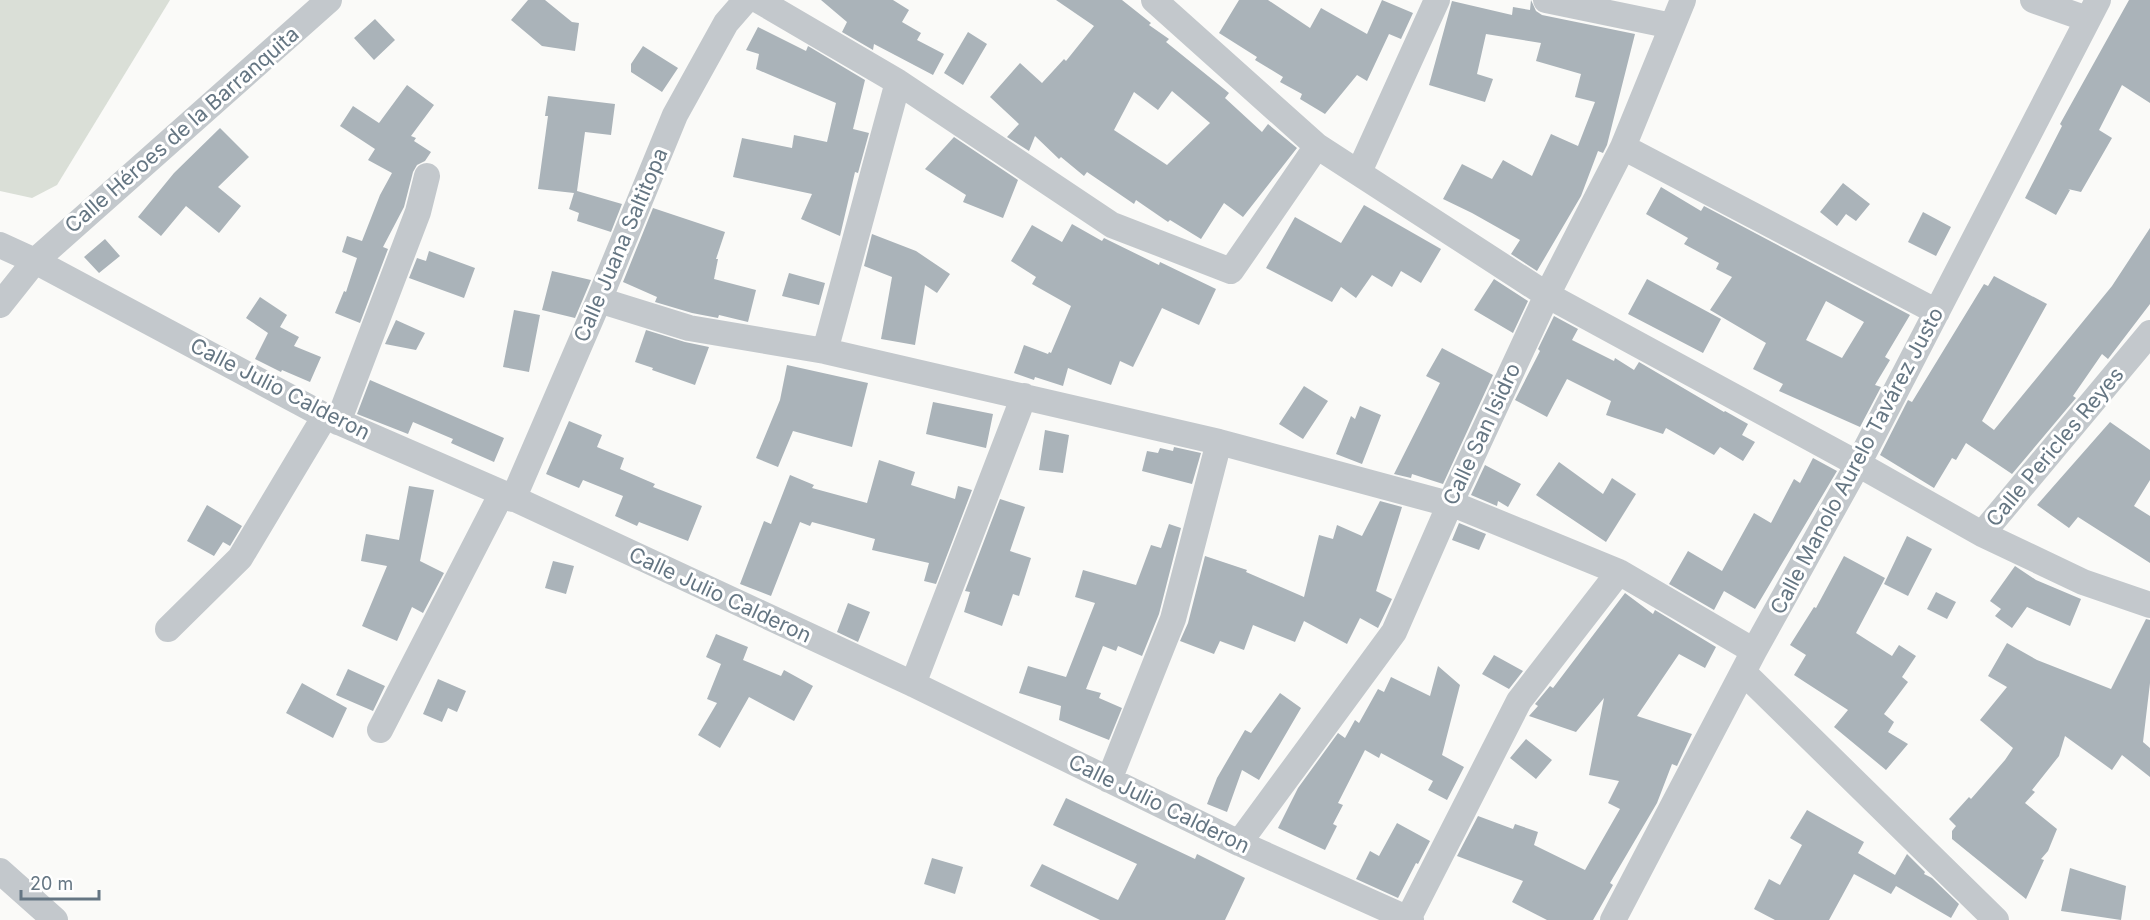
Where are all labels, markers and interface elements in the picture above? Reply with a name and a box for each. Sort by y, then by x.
street label: Calle Héroes de la Barranquita [60,21,304,238]
street label: Calle Juana Saltitopa [568,144,673,346]
street label: Calle Manolo Aurelo Tavárez Justo [1765,303,1948,618]
street label: Calle Julio Calderon [186,332,374,445]
street label: Calle San Isidro [1438,359,1525,509]
street label: Calle Pericles Reyes [1981,362,2129,531]
street label: Calle Julio Calderon [625,541,815,648]
street label: Calle Julio Calderon [1065,749,1254,858]
scale bar [21,863,99,901]
text: 20 m [30,873,73,894]

